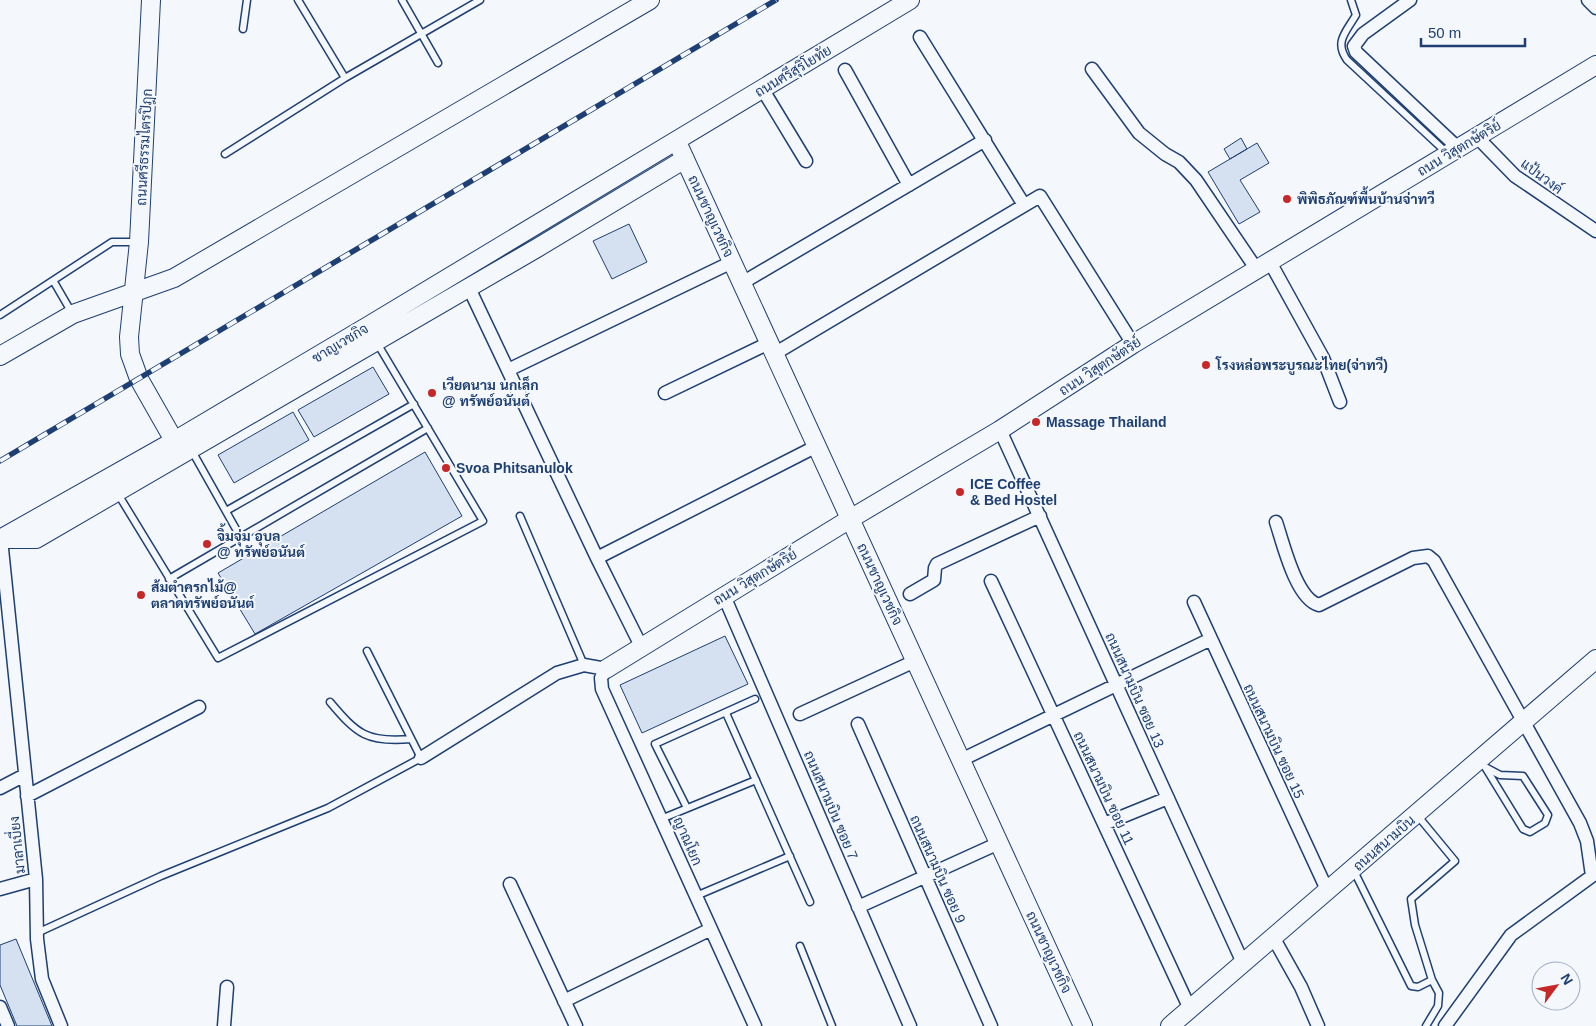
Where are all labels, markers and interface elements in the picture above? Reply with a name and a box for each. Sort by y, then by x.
scale bar [1421,15,1525,47]
text: 50 m [1428,24,1461,41]
street label: ถนนศรีสุริโยทัย [751,41,835,102]
street label: ถนนศรีธรรมไตรปิฎก [132,88,156,206]
street label: ถนน วิสุตกษัตริย์ [1414,116,1505,181]
street label: แป้นวงค์ [1518,154,1567,197]
street label: ถนนชาญเวชกิจ [684,172,737,260]
place label: พิพิธภัณฑ์พื้นบ้านจ่าทวี [1297,186,1435,207]
marker: พิพิธภัณฑ์พื้นบ้านจ่าทวี [1281,193,1293,205]
street label: ชาญเวชกิจ [309,320,372,367]
street label: ถนน วิสุตกษัตริย์ [1055,333,1145,400]
place label: โรงหล่อพระบูรณะไทย(จ่าทวี) [1215,356,1388,376]
marker: โรงหล่อพระบูรณะไทย(จ่าทวี) [1200,359,1212,371]
place label: เวียดนาม นกเล็ก @ ทรัพย์อนันต์ [442,375,539,409]
marker: เวียดนาม นกเล็ก @ ทรัพย์อนันต์ [426,387,438,399]
place label: Massage Thailand [1046,414,1167,430]
marker: Massage Thailand [1030,416,1042,428]
place label: Svoa Phitsanulok [456,460,573,476]
marker: Svoa Phitsanulok [440,462,452,474]
place label: ICE Coffee & Bed Hostel [970,476,1057,508]
marker: ICE Coffee & Bed Hostel [954,486,966,498]
place label: จิ้มจุ่ม อุบล @ ทรัพย์อนันต์ [217,523,306,560]
marker: จิ้มจุ่ม อุบล @ ทรัพย์อนันต์ [201,538,213,550]
street label: ถนนชาญเวชกิจ [853,540,906,628]
street label: ถนน วิสุตกษัตริย์ [710,545,801,610]
place label: ส้มตำครกไม้@ ตลาดทรัพย์อนันต์ [151,578,255,611]
marker: ส้มตำครกไม้@ ตลาดทรัพย์อนันต์ [135,589,147,601]
street label: ถนนสนามบิน ซอย 13 [1102,630,1168,750]
street label: ถนนสนามบิน ซอย 15 [1240,681,1308,801]
street label: ถนนสนามบิน ซอย 11 [1071,729,1137,848]
street label: ถนนสนามบิน ซอย 7 [801,748,861,862]
street label: ถนนสนามบิน ซอย 9 [907,812,969,926]
street label: ถนนสนามบิน [1350,812,1418,874]
street label: ญาณโยก [669,814,706,868]
street label: มาลาเบี่ยง [2,815,28,875]
street label: ถนนชาญเวชกิจ [1022,908,1075,996]
north arrow [1531,961,1581,1011]
text: N [1558,971,1576,988]

